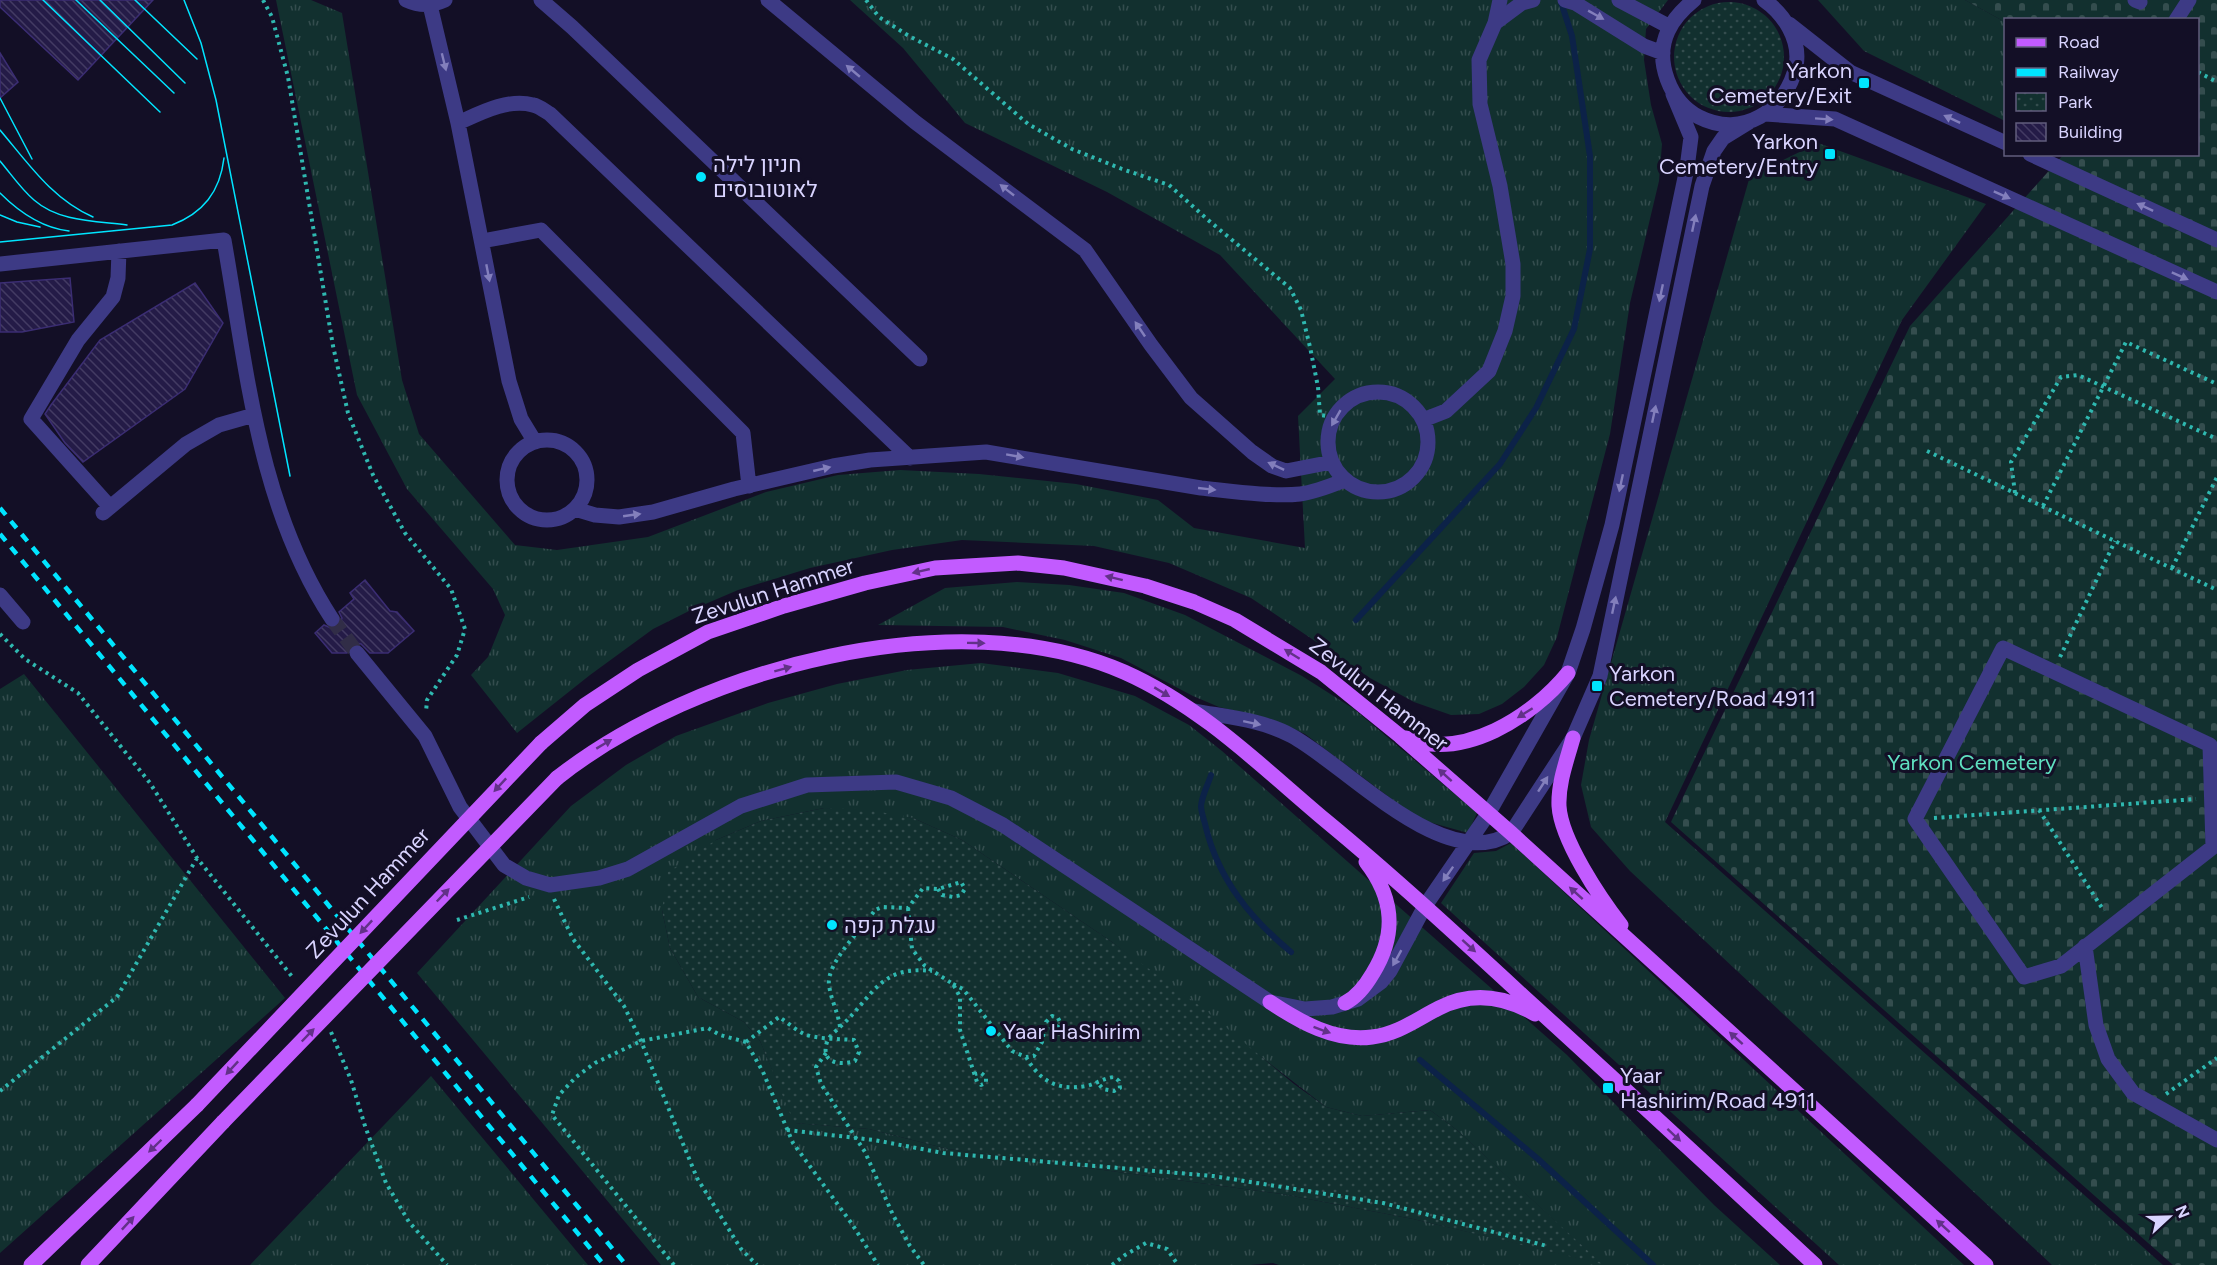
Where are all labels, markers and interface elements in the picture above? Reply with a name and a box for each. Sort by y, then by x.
one-way arrow [1588,10,1605,20]
legend [2004,18,2199,156]
text: Road [2058,31,2099,53]
one-way arrow [439,53,449,71]
place label: Yarkon Cemetery/Exit [1709,57,1852,109]
text: Railway [2058,61,2120,83]
one-way arrow [845,65,860,78]
marker: Yarkon Cemetery/Exit [1857,76,1871,90]
text: Park [2058,91,2093,113]
one-way arrow [1814,114,1833,123]
one-way arrow [1944,114,1961,123]
text: Building [2058,121,2123,143]
place label: Yarkon Cemetery/Entry [1659,128,1818,180]
marker: Yarkon Cemetery/Entry [1823,147,1837,161]
place label: חניון לילה לאוטובוסים [713,151,818,203]
marker: חניון לילה לאוטובוסים [694,170,708,184]
one-way arrow [999,184,1015,196]
one-way arrow [1994,190,2012,200]
one-way arrow [2136,202,2153,211]
one-way arrow [1690,214,1699,233]
one-way arrow [484,264,493,283]
one-way arrow [2171,271,2188,280]
one-way arrow [1655,283,1665,302]
one-way arrow [1134,322,1146,338]
one-way arrow [1650,404,1659,423]
one-way arrow [1331,409,1341,426]
one-way arrow [1006,452,1025,461]
one-way arrow [1267,462,1284,471]
one-way arrow [812,464,831,473]
one-way arrow [1615,474,1625,493]
one-way arrow [1198,484,1217,493]
one-way arrow [623,511,642,520]
street label: Zevulun Hammer [688,552,858,630]
one-way arrow [911,567,930,576]
one-way arrow [1105,573,1123,583]
one-way arrow [1610,595,1619,614]
street label: Zevulun Hammer [1304,631,1454,757]
one-way arrow [966,638,985,648]
one-way arrow [1284,649,1300,660]
place label: Yarkon Cemetery/Road 4911 [1609,660,1816,712]
one-way arrow [774,663,793,673]
marker: Yarkon Cemetery/Road 4911 [1590,679,1604,693]
one-way arrow [1154,687,1171,697]
one-way arrow [1517,707,1533,718]
one-way arrow [1243,718,1261,728]
one-way arrow [596,738,612,749]
park label: Yarkon Cemetery [1887,749,2057,776]
one-way arrow [1437,768,1452,782]
one-way arrow [1538,776,1549,792]
one-way arrow [494,778,508,792]
street label: Zevulun Hammer [300,822,436,964]
one-way arrow [1442,866,1454,882]
one-way arrow [1569,886,1584,900]
one-way arrow [436,888,450,902]
place label: עגלת קפה [844,912,936,939]
marker: עגלת קפה [825,918,839,932]
one-way arrow [360,919,373,934]
one-way arrow [1461,939,1476,953]
one-way arrow [1392,950,1402,967]
place label: Yaar HaShirim [1003,1018,1140,1045]
marker: Yaar HaShirim [984,1024,998,1038]
one-way arrow [1313,1025,1331,1035]
one-way arrow [300,1028,314,1042]
one-way arrow [1729,1032,1744,1045]
one-way arrow [225,1061,239,1076]
place label: Yaar Hashirim/Road 4911 [1620,1062,1816,1114]
marker: Yaar Hashirim/Road 4911 [1601,1081,1615,1095]
one-way arrow [1667,1127,1681,1141]
one-way arrow [148,1138,162,1152]
north arrow [2139,1187,2199,1247]
text: N [2171,1202,2194,1221]
one-way arrow [121,1215,135,1230]
one-way arrow [1936,1220,1951,1233]

